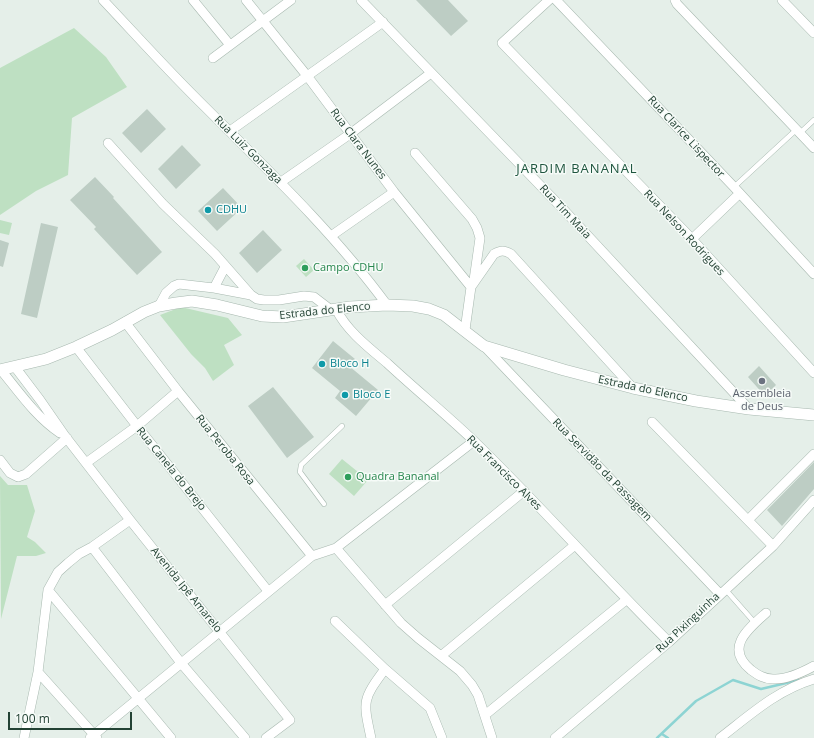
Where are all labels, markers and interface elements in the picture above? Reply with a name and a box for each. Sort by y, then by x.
street label: Rua Clarice Lispector [645,93,727,181]
street label: Rua Clara Nunes [327,106,389,182]
street label: Rua Luiz Gonzaga [211,113,285,187]
district label: JARDIM BANANAL [516,161,638,177]
street label: Rua Tim Maia [537,182,593,242]
street label: Rua Nelson Rodrigues [641,187,727,279]
place label: CDHU [216,203,247,217]
marker: CDHU [203,205,213,215]
place label: Campo CDHU [313,261,383,275]
marker: Campo CDHU [300,263,310,273]
street label: Estrada do Elenco [279,300,371,322]
place label: Bloco H [330,357,369,371]
marker: Bloco H [317,359,327,369]
street label: Estrada do Elenco [597,373,689,405]
marker: Assembleia de Deus [757,376,767,386]
place label: Assembleia de Deus [733,387,791,413]
place label: Bloco E [353,388,390,402]
marker: Bloco E [340,390,350,400]
street label: Rua Peroba Rosa [193,412,257,488]
street label: Rua Servidão da Passagem [550,416,654,524]
street label: Rua Canela do Brejo [133,425,209,513]
street label: Rua Francisco Alves [464,433,544,513]
place label: Quadra Bananal [356,470,439,484]
marker: Quadra Bananal [343,472,353,482]
street label: Avenida Ipê Amarelo [148,545,224,635]
street label: Rua Pixinguinha [653,590,723,656]
scale bar [10,704,134,730]
text: 100 m [15,710,50,727]

